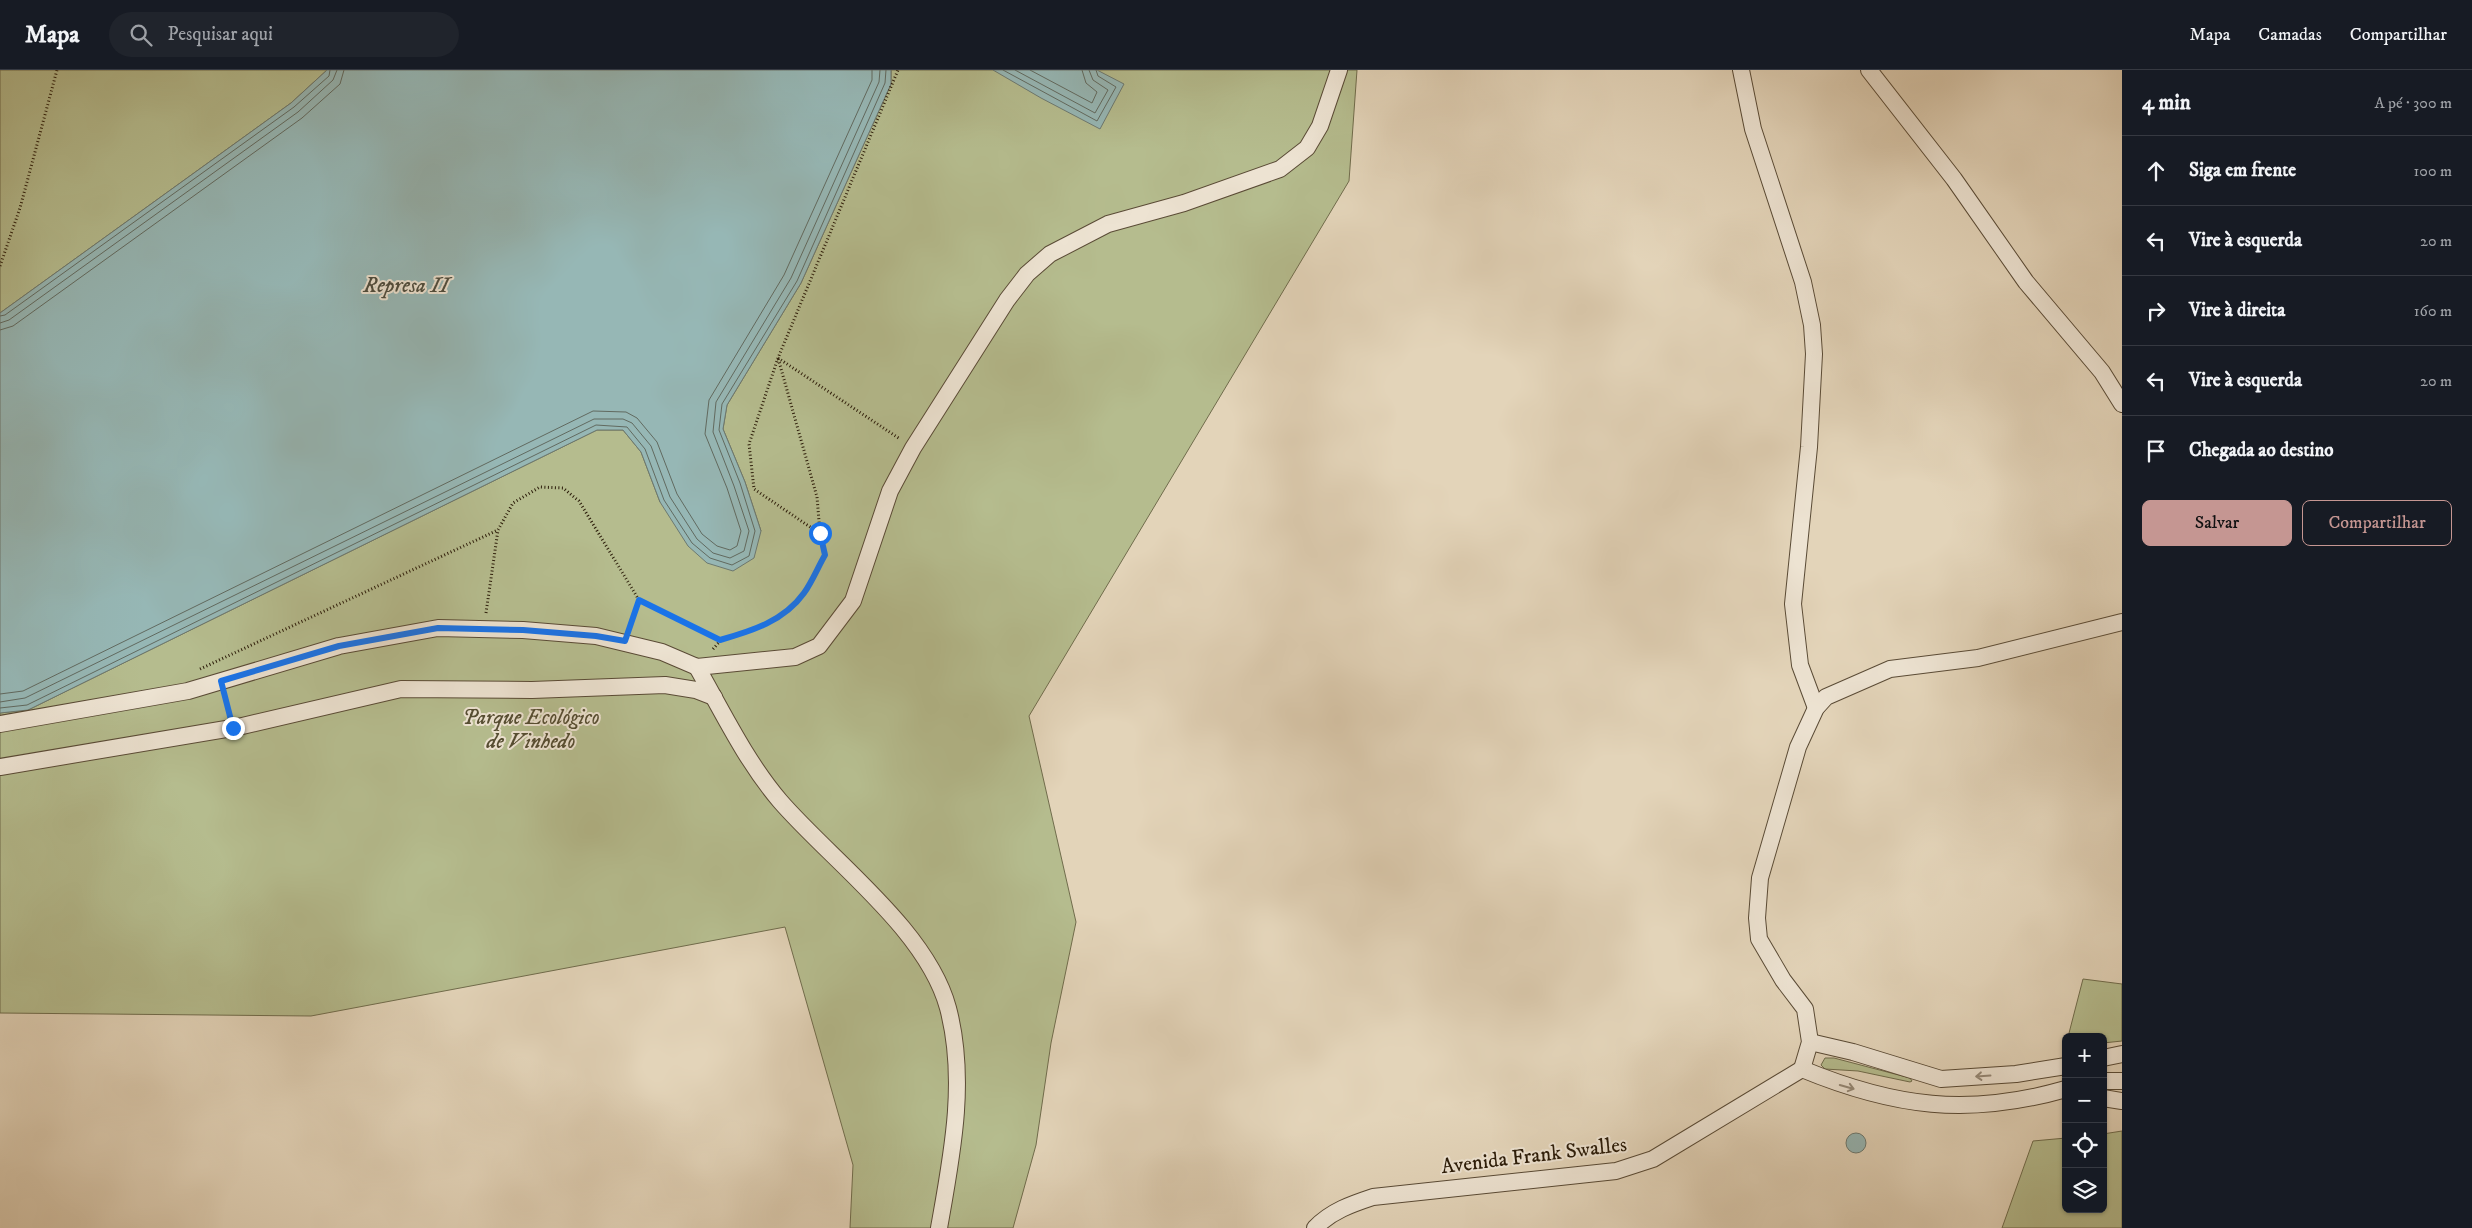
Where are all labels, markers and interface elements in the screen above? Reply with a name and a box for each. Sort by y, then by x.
search box [109,12,459,57]
text: Mapa [25,20,79,50]
icon: search [127,21,155,49]
text: Pesquisar aqui [167,23,273,46]
text: Mapa [2190,24,2230,46]
text: Camadas [2258,24,2322,46]
text: Compartilhar [2350,24,2447,46]
text: 4 min [2142,90,2191,116]
text: A pé · 300 m [2374,93,2452,113]
icon: ahead [2142,157,2170,185]
text: Siga em frente [2189,159,2296,182]
text: 100 m [2414,161,2452,181]
icon: left [2142,227,2170,255]
text: Vire à esquerda [2189,229,2302,252]
text: 20 m [2420,231,2452,251]
water label: Represa II [362,272,453,299]
icon: right [2142,297,2170,325]
text: Vire à direita [2189,299,2285,322]
text: 160 m [2414,301,2452,321]
icon: left [2142,367,2170,395]
text: Vire à esquerda [2189,369,2302,392]
text: 20 m [2420,371,2452,391]
icon: arrive [2142,437,2170,465]
text: Chegada ao destino [2189,439,2334,462]
button: Salvar [2142,500,2292,546]
button: Compartilhar [2302,500,2452,546]
route start [809,522,832,545]
park label: Parque Ecológico de Vinhedo [462,705,600,755]
route end [222,717,245,740]
map controls [2062,1033,2107,1213]
button: + [2062,1033,2107,1078]
one-way arrow [1975,1072,1991,1081]
button: − [2062,1078,2107,1123]
one-way arrow [1839,1082,1855,1092]
button: locate [2062,1123,2107,1168]
street label: Avenida Frank Swalles [1440,1132,1628,1180]
button: layers [2062,1168,2107,1213]

